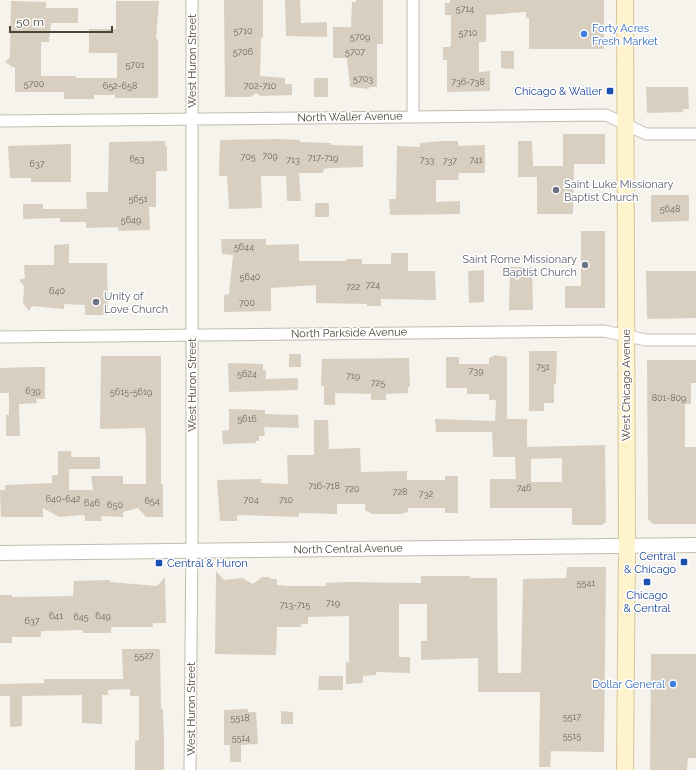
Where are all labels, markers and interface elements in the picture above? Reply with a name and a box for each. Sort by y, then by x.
house number: 5714 [456,4,474,14]
scale bar [10,8,112,34]
street label: West Huron Street [186,14,199,108]
text: 50 m [16,15,44,29]
place label: Forty Acres Fresh Market [592,22,658,48]
house number: 5710 [233,26,253,36]
house number: 5710 [458,28,478,38]
marker: Forty Acres Fresh Market [579,29,589,39]
house number: 5709 [350,32,370,42]
house number: 5706 [233,47,254,57]
house number: 5707 [345,47,365,57]
house number: 5701 [125,60,145,70]
house number: 5703 [353,74,373,84]
house number: 736-738 [451,77,485,87]
house number: 5700 [24,79,45,89]
house number: 652-658 [103,81,137,91]
house number: 702-710 [244,81,277,91]
place label: Chicago & Waller [514,85,602,98]
marker: Chicago & Waller [605,86,615,96]
street label: North Waller Avenue [297,110,403,124]
house number: 709 [262,151,278,161]
house number: 705 [240,152,256,162]
house number: 717-719 [308,153,338,163]
house number: 653 [129,154,145,164]
house number: 713 [286,155,300,165]
house number: 733 [420,155,434,165]
house number: 741 [469,155,483,165]
house number: 737 [443,156,457,166]
house number: 637 [29,159,45,169]
place label: Saint Luke Missionary Baptist Church [564,178,674,204]
marker: Saint Luke Missionary Baptist Church [551,185,561,195]
house number: 5651 [128,194,148,204]
house number: 5648 [660,204,680,214]
house number: 5649 [121,215,141,225]
house number: 5644 [234,242,254,252]
place label: Saint Rome Missionary Baptist Church [462,253,577,279]
marker: Saint Rome Missionary Baptist Church [580,260,590,270]
house number: 5640 [240,272,261,282]
house number: 724 [366,280,380,290]
house number: 722 [346,282,360,292]
house number: 640 [49,286,65,296]
place label: Unity of Love Church [104,290,168,316]
marker: Unity of Love Church [91,297,101,307]
house number: 700 [239,298,255,308]
street label: North Parkside Avenue [291,325,408,341]
street label: West Chicago Avenue [620,329,633,441]
street label: West Huron Street [186,338,199,432]
house number: 751 [536,362,550,372]
house number: 739 [469,366,483,376]
house number: 5624 [237,369,257,379]
house number: 719 [346,371,360,381]
house number: 725 [371,378,385,388]
house number: 639 [25,386,41,396]
house number: 5615-5619 [110,387,152,397]
house number: 801-809 [652,393,686,403]
house number: 5616 [237,414,257,424]
house number: 716-718 [308,481,340,491]
house number: 746 [517,483,532,493]
house number: 720 [344,484,360,494]
house number: 728 [393,487,407,497]
house number: 732 [419,489,433,499]
house number: 640-642 [46,494,81,504]
house number: 704 [243,495,259,505]
house number: 710 [279,495,294,505]
house number: 654 [144,496,160,506]
house number: 646 [84,498,100,508]
house number: 650 [107,500,123,510]
street label: North Central Avenue [293,542,403,556]
place label: Central & Chicago [624,550,676,576]
place label: Central & Huron [167,557,248,570]
marker: Central & Chicago [679,557,689,567]
marker: Central & Huron [154,558,164,568]
marker: Chicago & Central [642,577,652,587]
house number: 5541 [577,578,595,588]
place label: Chicago & Central [623,589,671,615]
house number: 719 [326,598,340,608]
house number: 713-715 [280,600,310,610]
house number: 641 [49,611,63,621]
house number: 649 [95,611,111,621]
house number: 645 [73,612,89,622]
house number: 637 [24,616,40,626]
house number: 5527 [134,651,154,661]
street label: West Huron Street [185,662,198,756]
place label: Dollar General [592,678,665,691]
marker: Dollar General [668,679,678,689]
house number: 5517 [563,712,581,722]
house number: 5518 [231,713,250,723]
house number: 5515 [563,731,581,741]
house number: 5514 [232,733,250,743]

